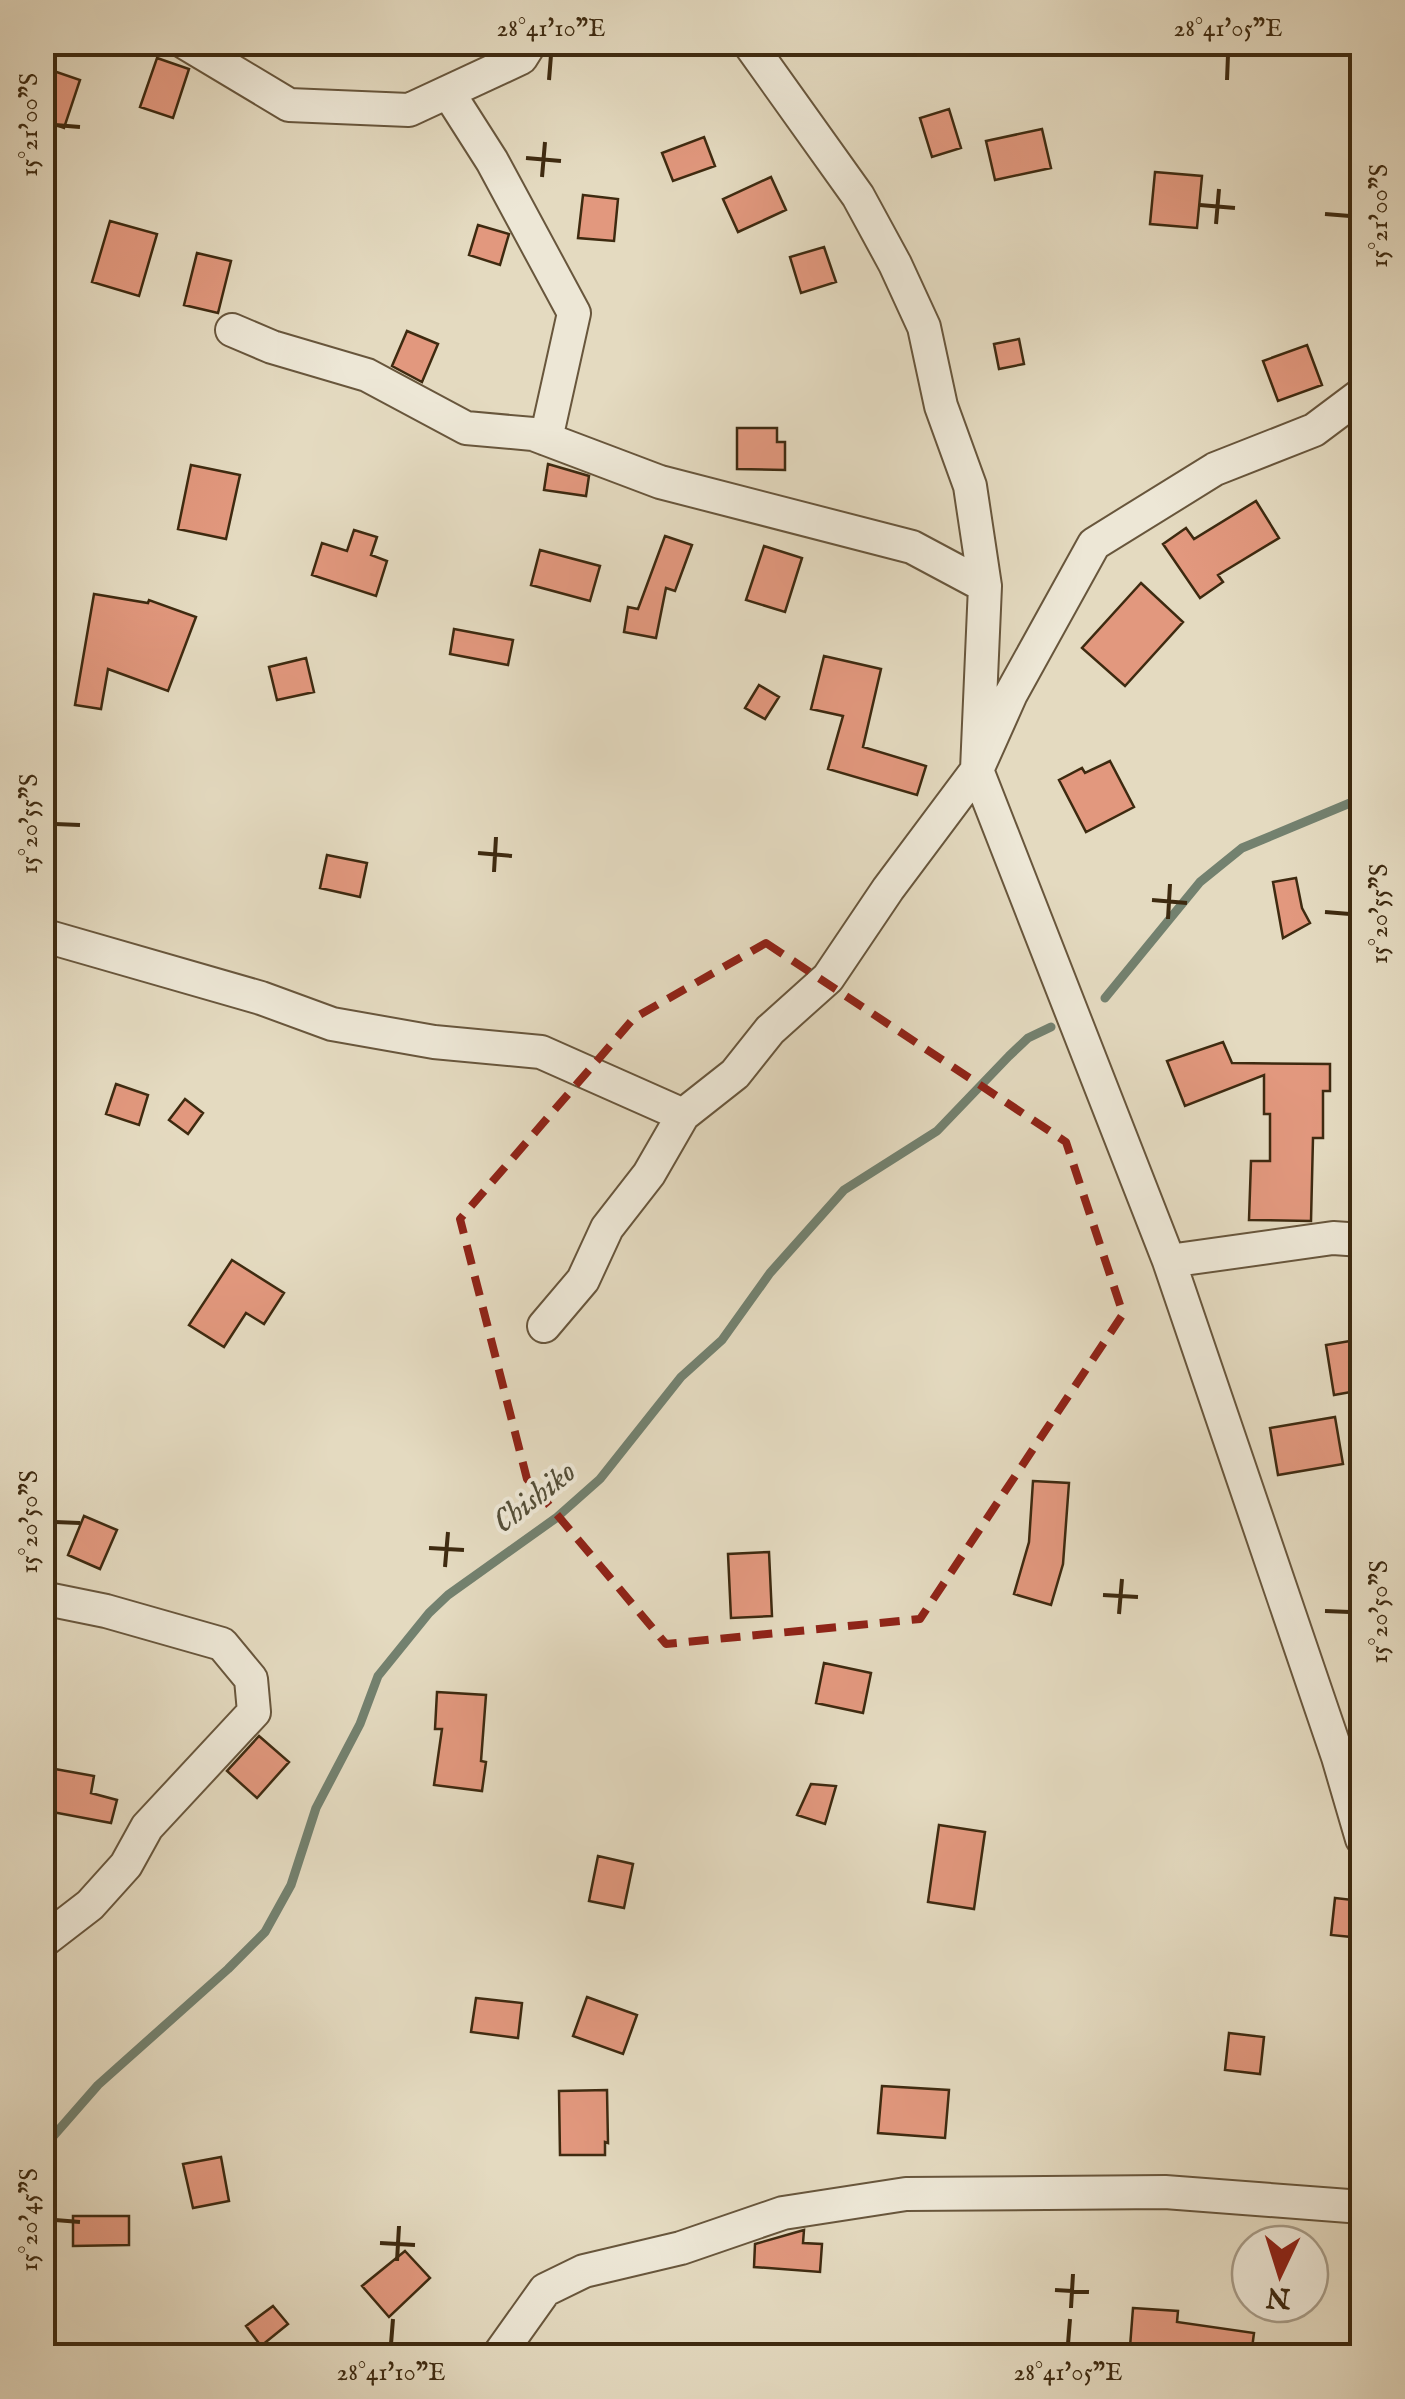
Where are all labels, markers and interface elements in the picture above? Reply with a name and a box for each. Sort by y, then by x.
text: 28°41'10"E [496,13,606,45]
text: 28°41'05"E [1174,13,1283,45]
text: 15°21'00"S [14,73,46,177]
text: 15°21'00"S [1364,164,1396,268]
text: 15°20'55"S [14,774,46,874]
text: 15°20'55"S [1364,864,1396,964]
water label: Chishiko [485,1453,585,1543]
text: 15°20'50"S [14,1470,46,1574]
text: 15°20'50"S [1364,1560,1396,1664]
text: 15°20'45"S [14,2168,46,2272]
north arrow [1230,2224,1330,2324]
text: N [1265,2278,1293,2315]
text: 28°41'10"E [336,2357,446,2389]
text: 28°41'05"E [1014,2357,1123,2389]

